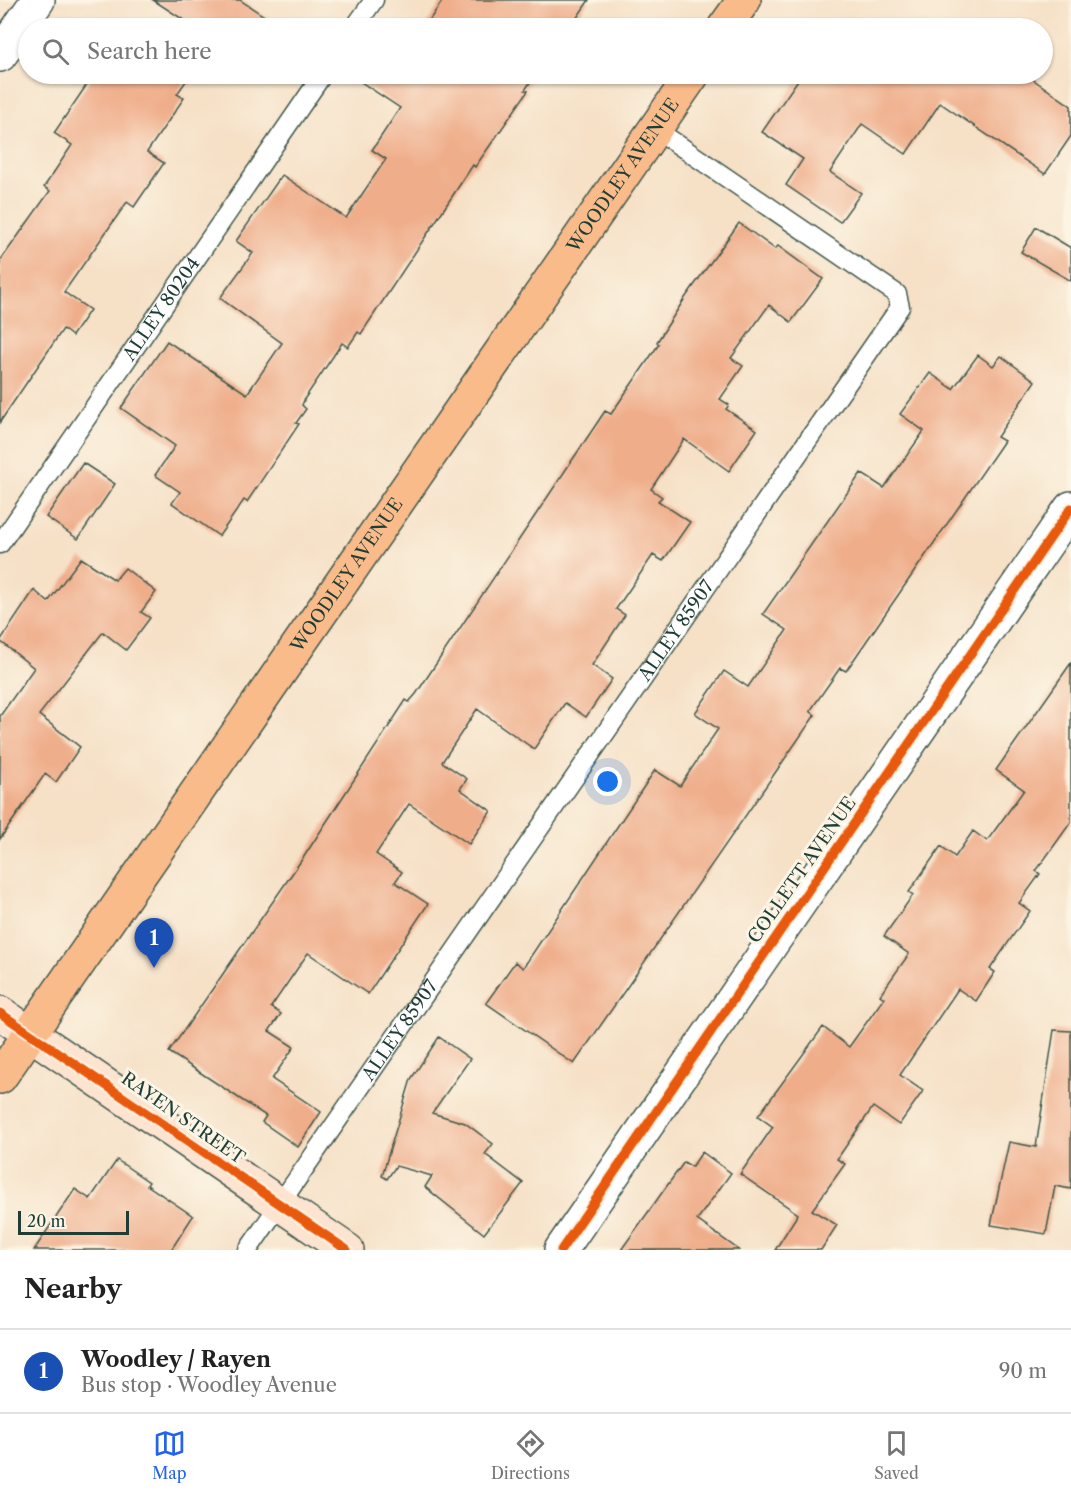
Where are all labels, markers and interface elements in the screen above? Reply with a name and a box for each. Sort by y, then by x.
search box [18,18,1053,84]
icon: search [39,35,72,68]
text: Search here [87,38,212,65]
street label: WOODLEY AVENUE [562,94,684,257]
street label: ALLEY 80204 [118,253,205,366]
street label: WOODLEY AVENUE [285,494,408,657]
street label: ALLEY 85907 [633,576,719,686]
your location [593,767,622,796]
street label: COLLETT AVENUE [743,793,861,947]
pin: 1 [134,918,174,968]
street label: ALLEY 85907 [357,976,442,1086]
street label: RAYEN STREET [117,1067,249,1169]
scale bar [18,1208,129,1236]
text: 20 m [27,1211,66,1231]
text: Nearby [24,1273,122,1305]
text: Woodley / Rayen [81,1346,271,1373]
text: 1 [39,1359,48,1383]
text: 90 m [999,1359,1047,1383]
text: Bus stop · Woodley Avenue [81,1373,337,1397]
tab: Map [152,1427,187,1483]
tab: Directions [491,1427,570,1483]
tab: Saved [874,1427,919,1483]

